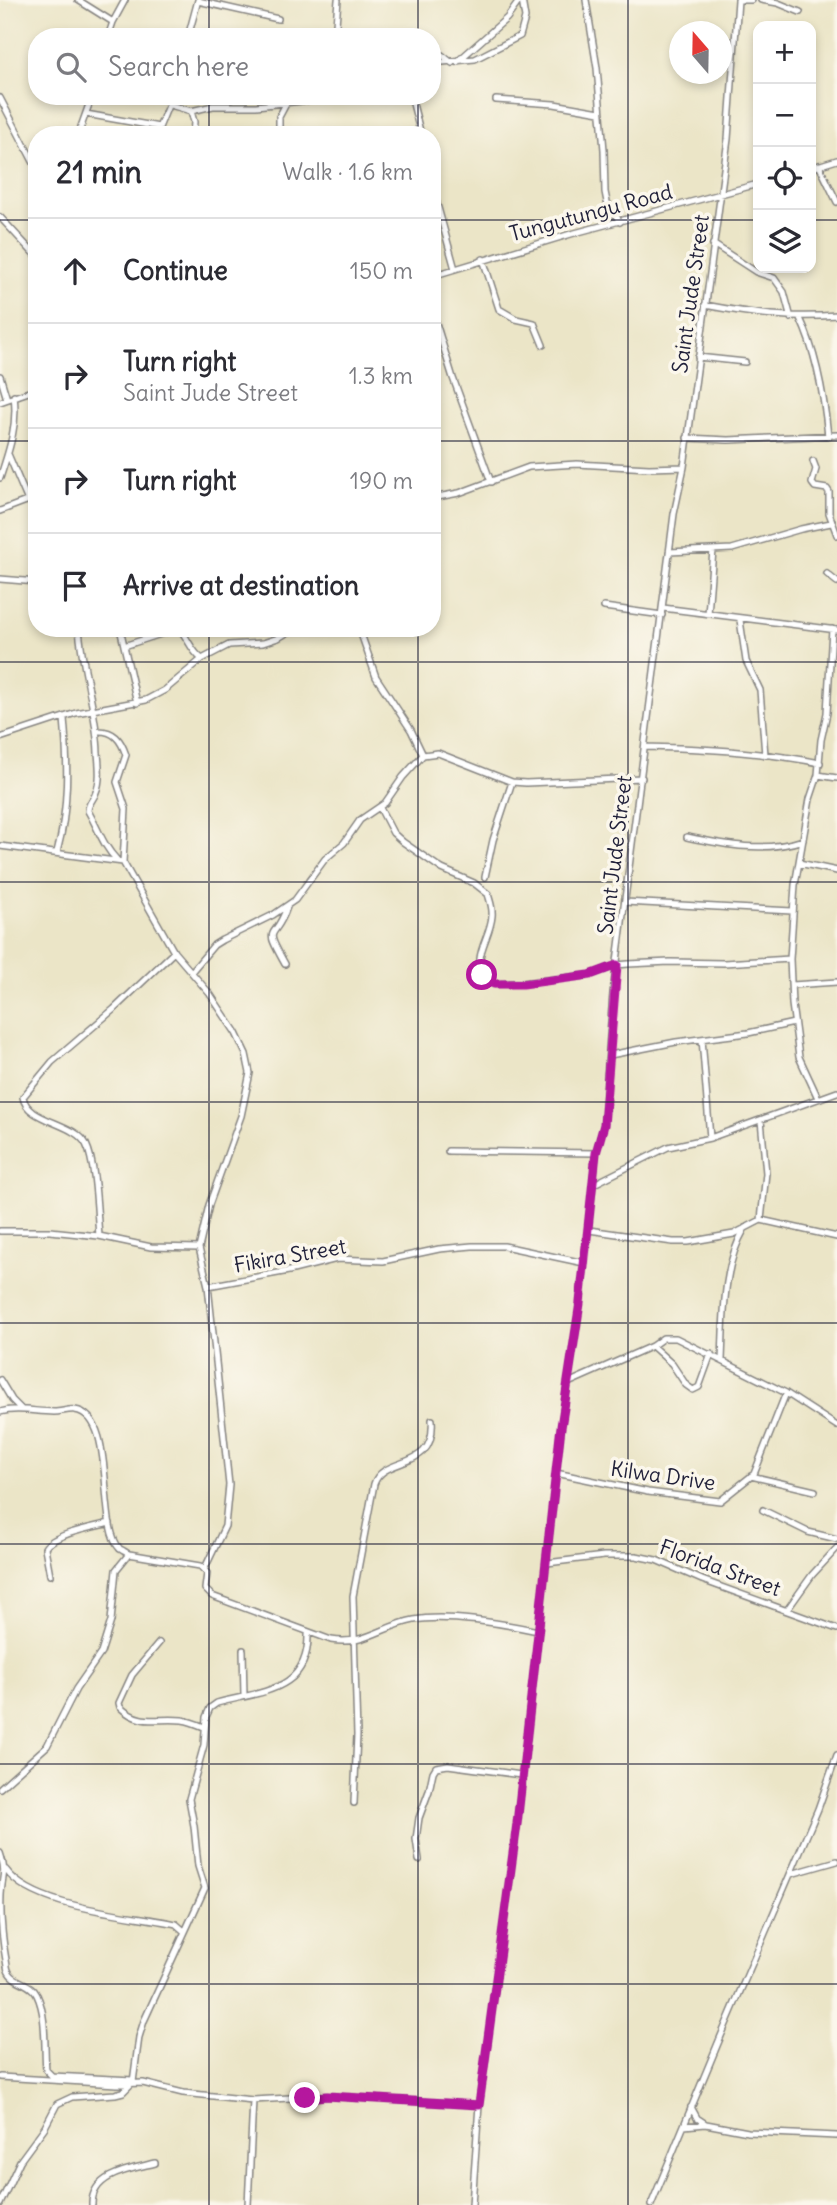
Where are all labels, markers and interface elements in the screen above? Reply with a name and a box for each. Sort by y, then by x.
north arrow [669,21,732,84]
map controls [753,21,816,273]
button: + [753,21,816,84]
search box [28,28,441,105]
icon: search [52,48,90,86]
text: Search here [108,50,249,83]
button: − [753,84,816,147]
button: locate [753,147,816,210]
text: 21 min [56,153,142,191]
text: Walk · 1.6 km [282,157,413,186]
street label: Tungutungu Road [506,178,675,247]
button: layers [753,210,816,273]
street label: Saint Jude Street [666,213,715,375]
icon: ahead [56,252,94,290]
text: Continue [123,254,228,287]
text: 150 m [350,256,413,285]
text: Turn right [123,345,236,378]
icon: right [56,357,94,395]
text: 1.3 km [349,361,413,390]
text: Saint Jude Street [123,378,298,407]
icon: right [56,462,94,500]
text: Turn right [123,464,236,497]
text: 190 m [350,466,413,495]
icon: arrive [56,567,94,605]
text: Arrive at destination [123,569,359,602]
street label: Saint Jude Street [591,774,638,936]
route start [466,959,497,990]
street label: Fikira Street [232,1232,348,1279]
street label: Kilwa Drive [609,1455,717,1496]
street label: Florida Street [656,1533,784,1602]
route end [289,2082,320,2113]

